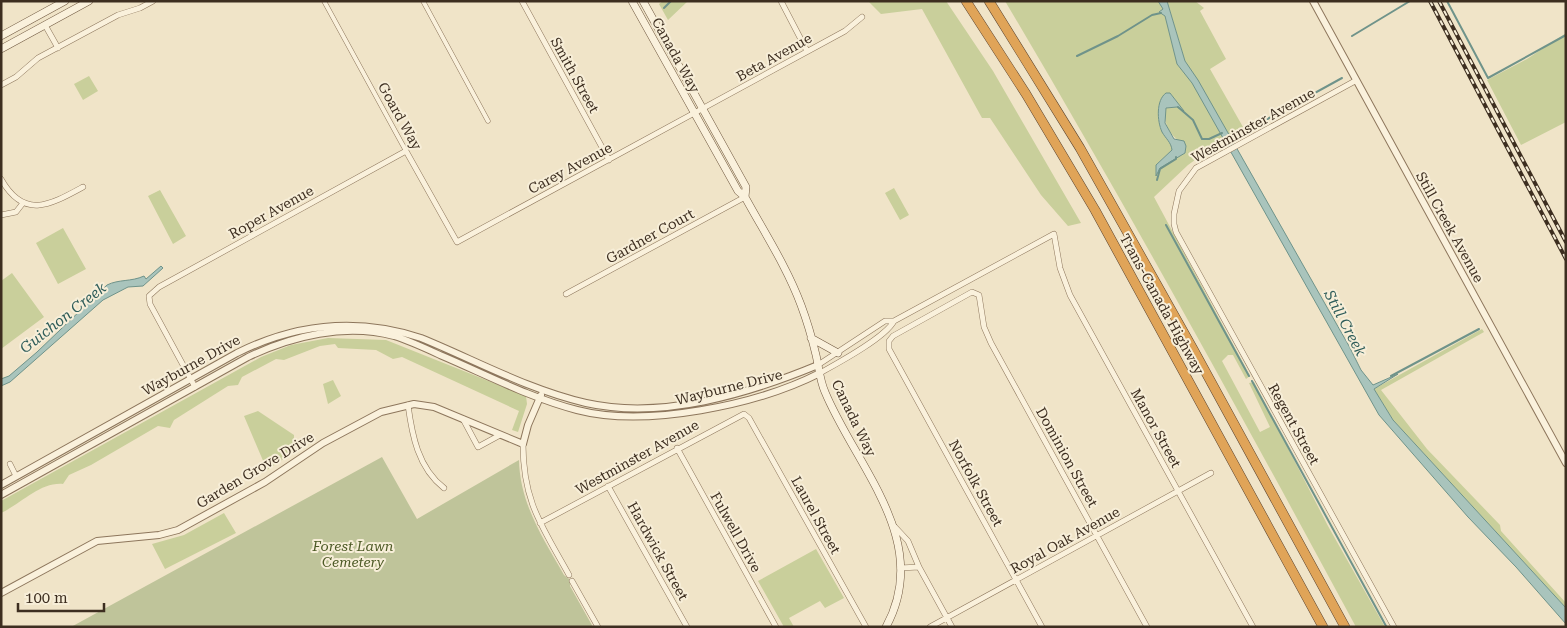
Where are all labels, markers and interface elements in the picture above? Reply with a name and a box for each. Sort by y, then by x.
street label: Canada Way [649,15,704,96]
street label: Beta Avenue [734,30,815,84]
street label: Smith Street [548,34,602,116]
street label: Goard Way [375,80,425,153]
street label: Westminster Avenue [1189,84,1318,166]
street label: Carey Avenue [525,139,615,197]
street label: Still Creek Avenue [1413,169,1487,285]
street label: Roper Avenue [226,182,316,242]
street label: Gardner Court [603,205,697,267]
street label: Trans-Canada Highway [1117,231,1208,378]
water label: Guichon Creek [16,278,110,357]
water label: Still Creek [1320,286,1370,360]
street label: Wayburne Drive [139,331,243,399]
street label: Wayburne Drive [674,366,784,408]
street label: Canada Way [829,377,880,460]
street label: Regent Street [1265,381,1323,467]
street label: Manor Street [1128,386,1184,470]
street label: Dominion Street [1033,404,1101,510]
street label: Westminster Avenue [573,416,702,498]
street label: Garden Grove Drive [193,428,317,511]
street label: Norfolk Street [946,437,1006,529]
street label: Laurel Street [788,473,844,557]
street label: Fulwell Drive [707,489,765,575]
street label: Hardwick Street [624,499,692,603]
street label: Royal Oak Avenue [1008,503,1123,577]
park label: Forest Lawn Cemetery [312,538,394,570]
scale bar [18,580,104,612]
text: 100 m [25,589,68,607]

